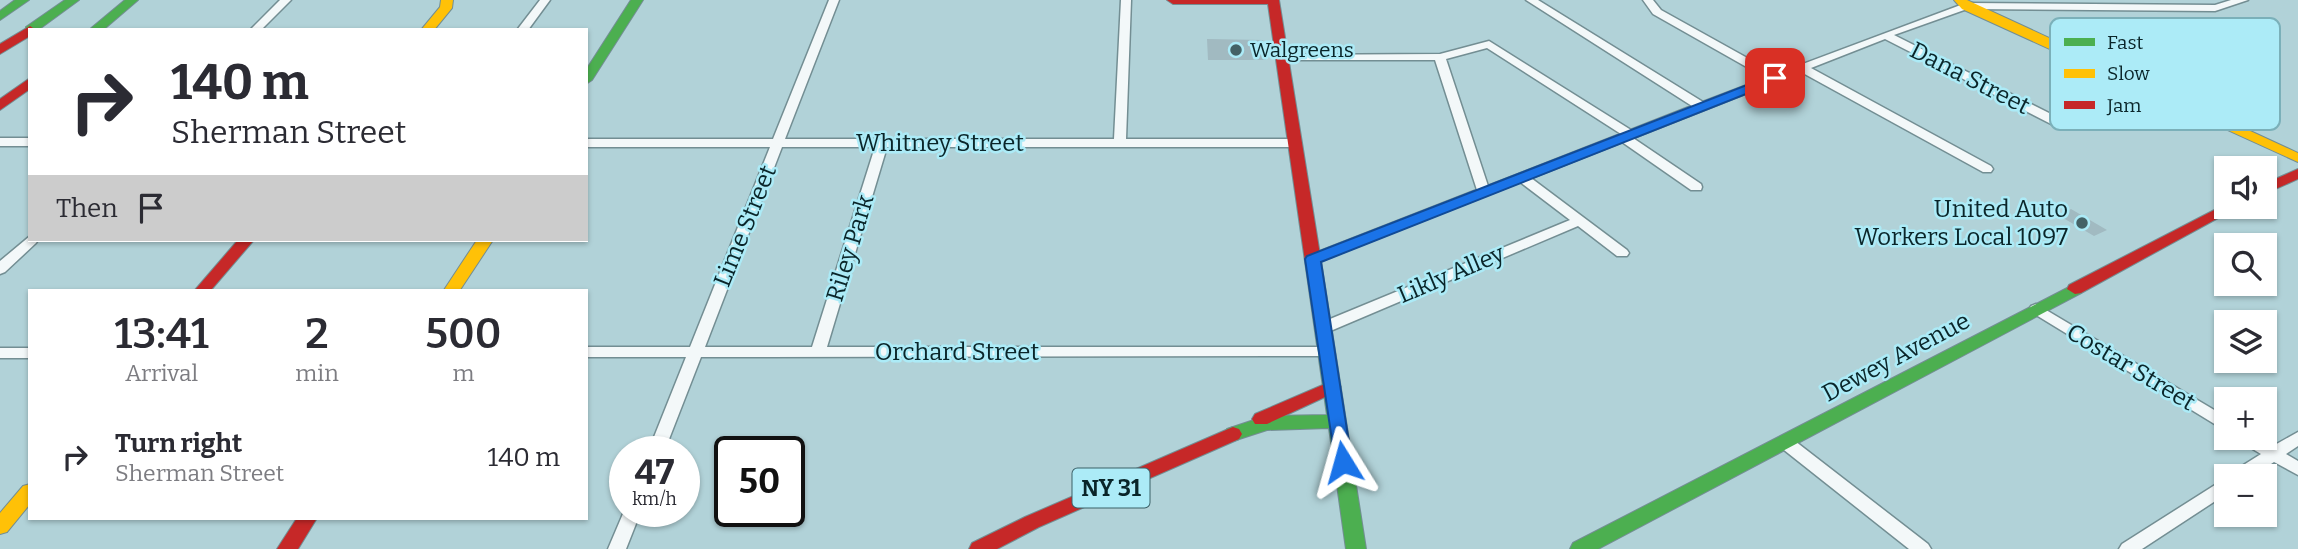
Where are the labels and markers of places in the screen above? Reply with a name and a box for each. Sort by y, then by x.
place label: Walgreens [1250,37,1354,63]
marker: Walgreens [1228,42,1244,58]
pin [1745,48,1805,108]
place label: United Auto Workers Local 1097 [1854,195,2068,251]
marker: United Auto Workers Local 1097 [2074,215,2090,231]

